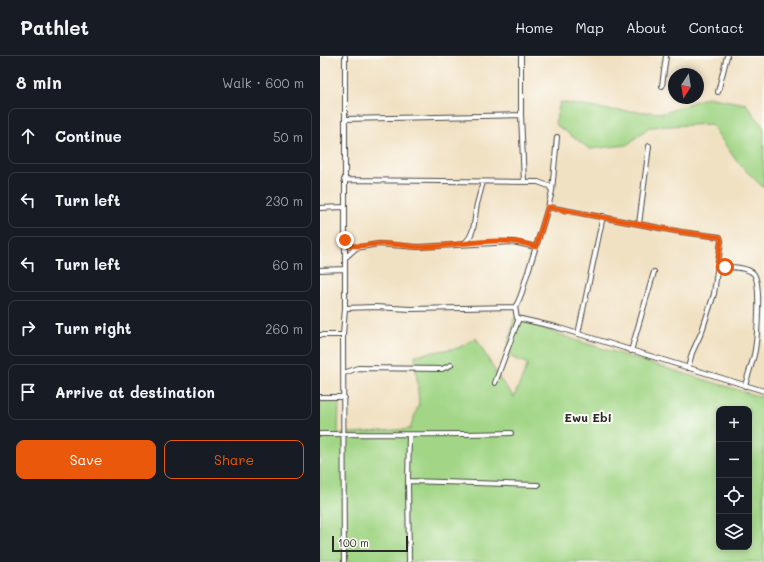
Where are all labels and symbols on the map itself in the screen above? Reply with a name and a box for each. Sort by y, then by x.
north arrow [668,68,704,104]
route end [336,231,354,249]
route start [716,258,734,276]
district label: Ewu Ebi [564,409,612,425]
scale bar [332,534,408,553]

